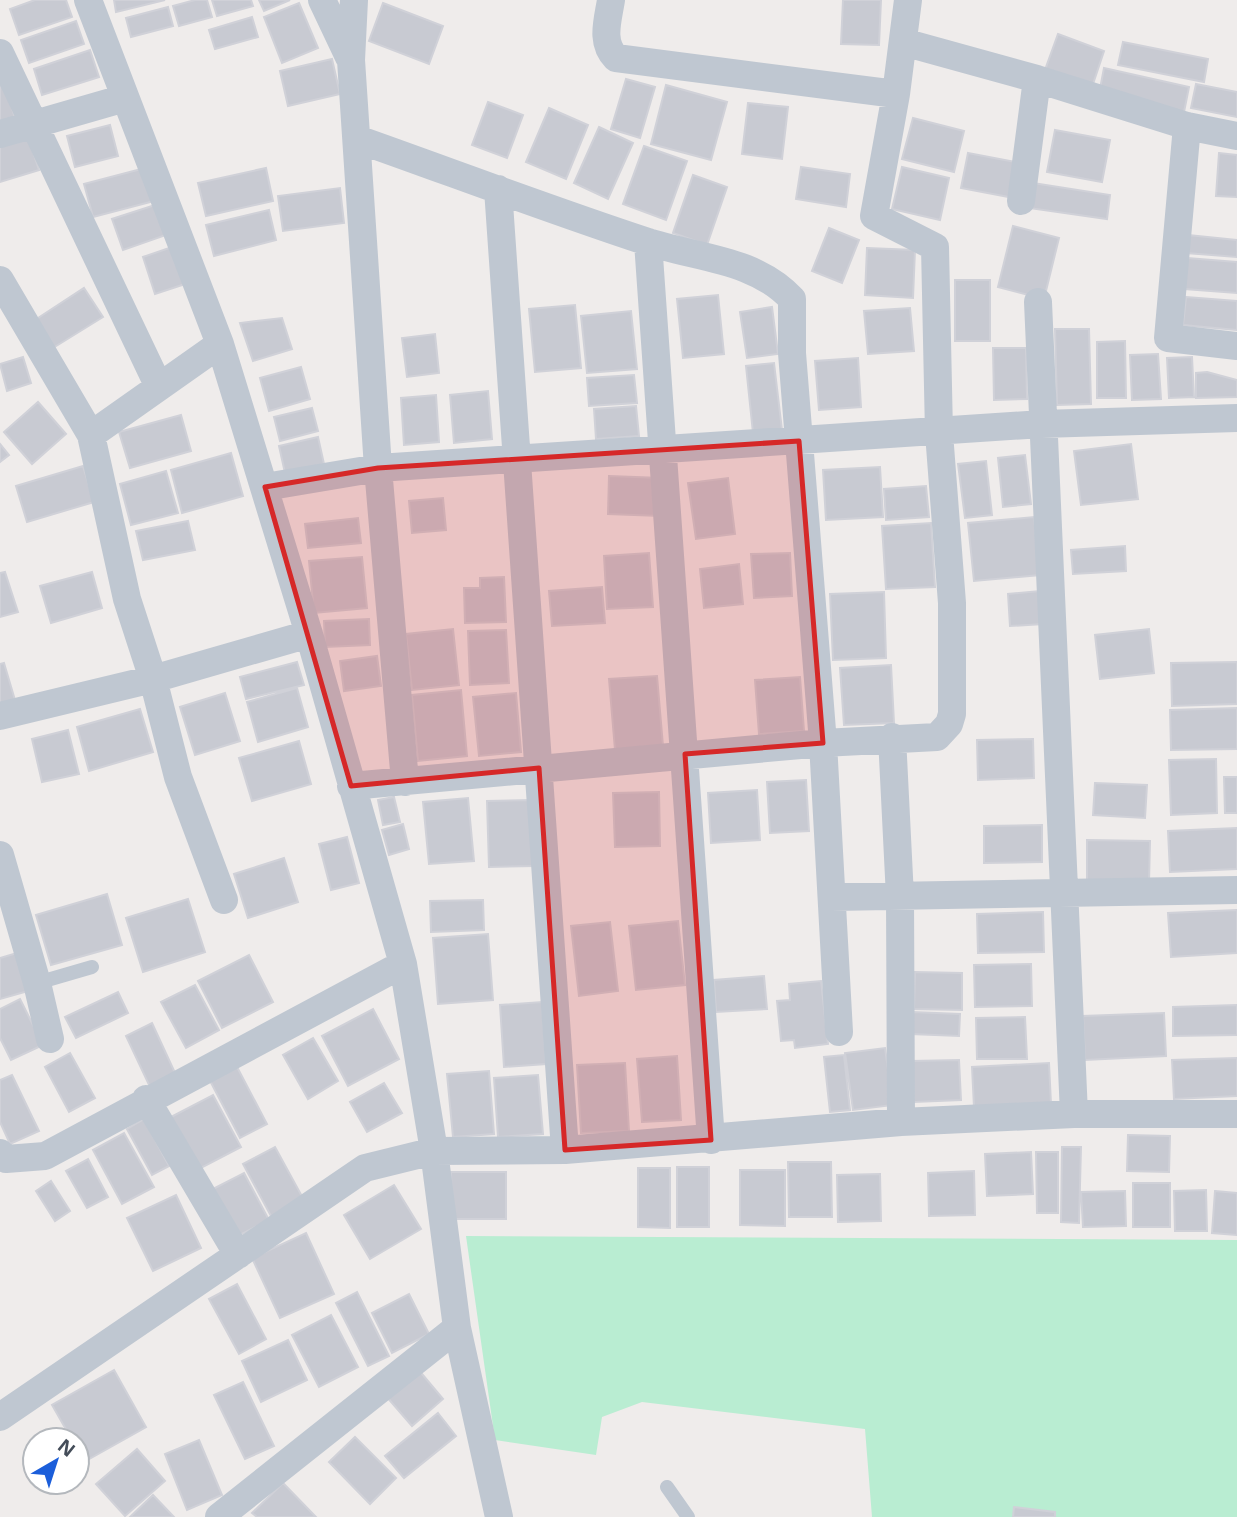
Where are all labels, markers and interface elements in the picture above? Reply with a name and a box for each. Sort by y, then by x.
north arrow [21,1426,91,1496]
text: N [53,1433,81,1463]

